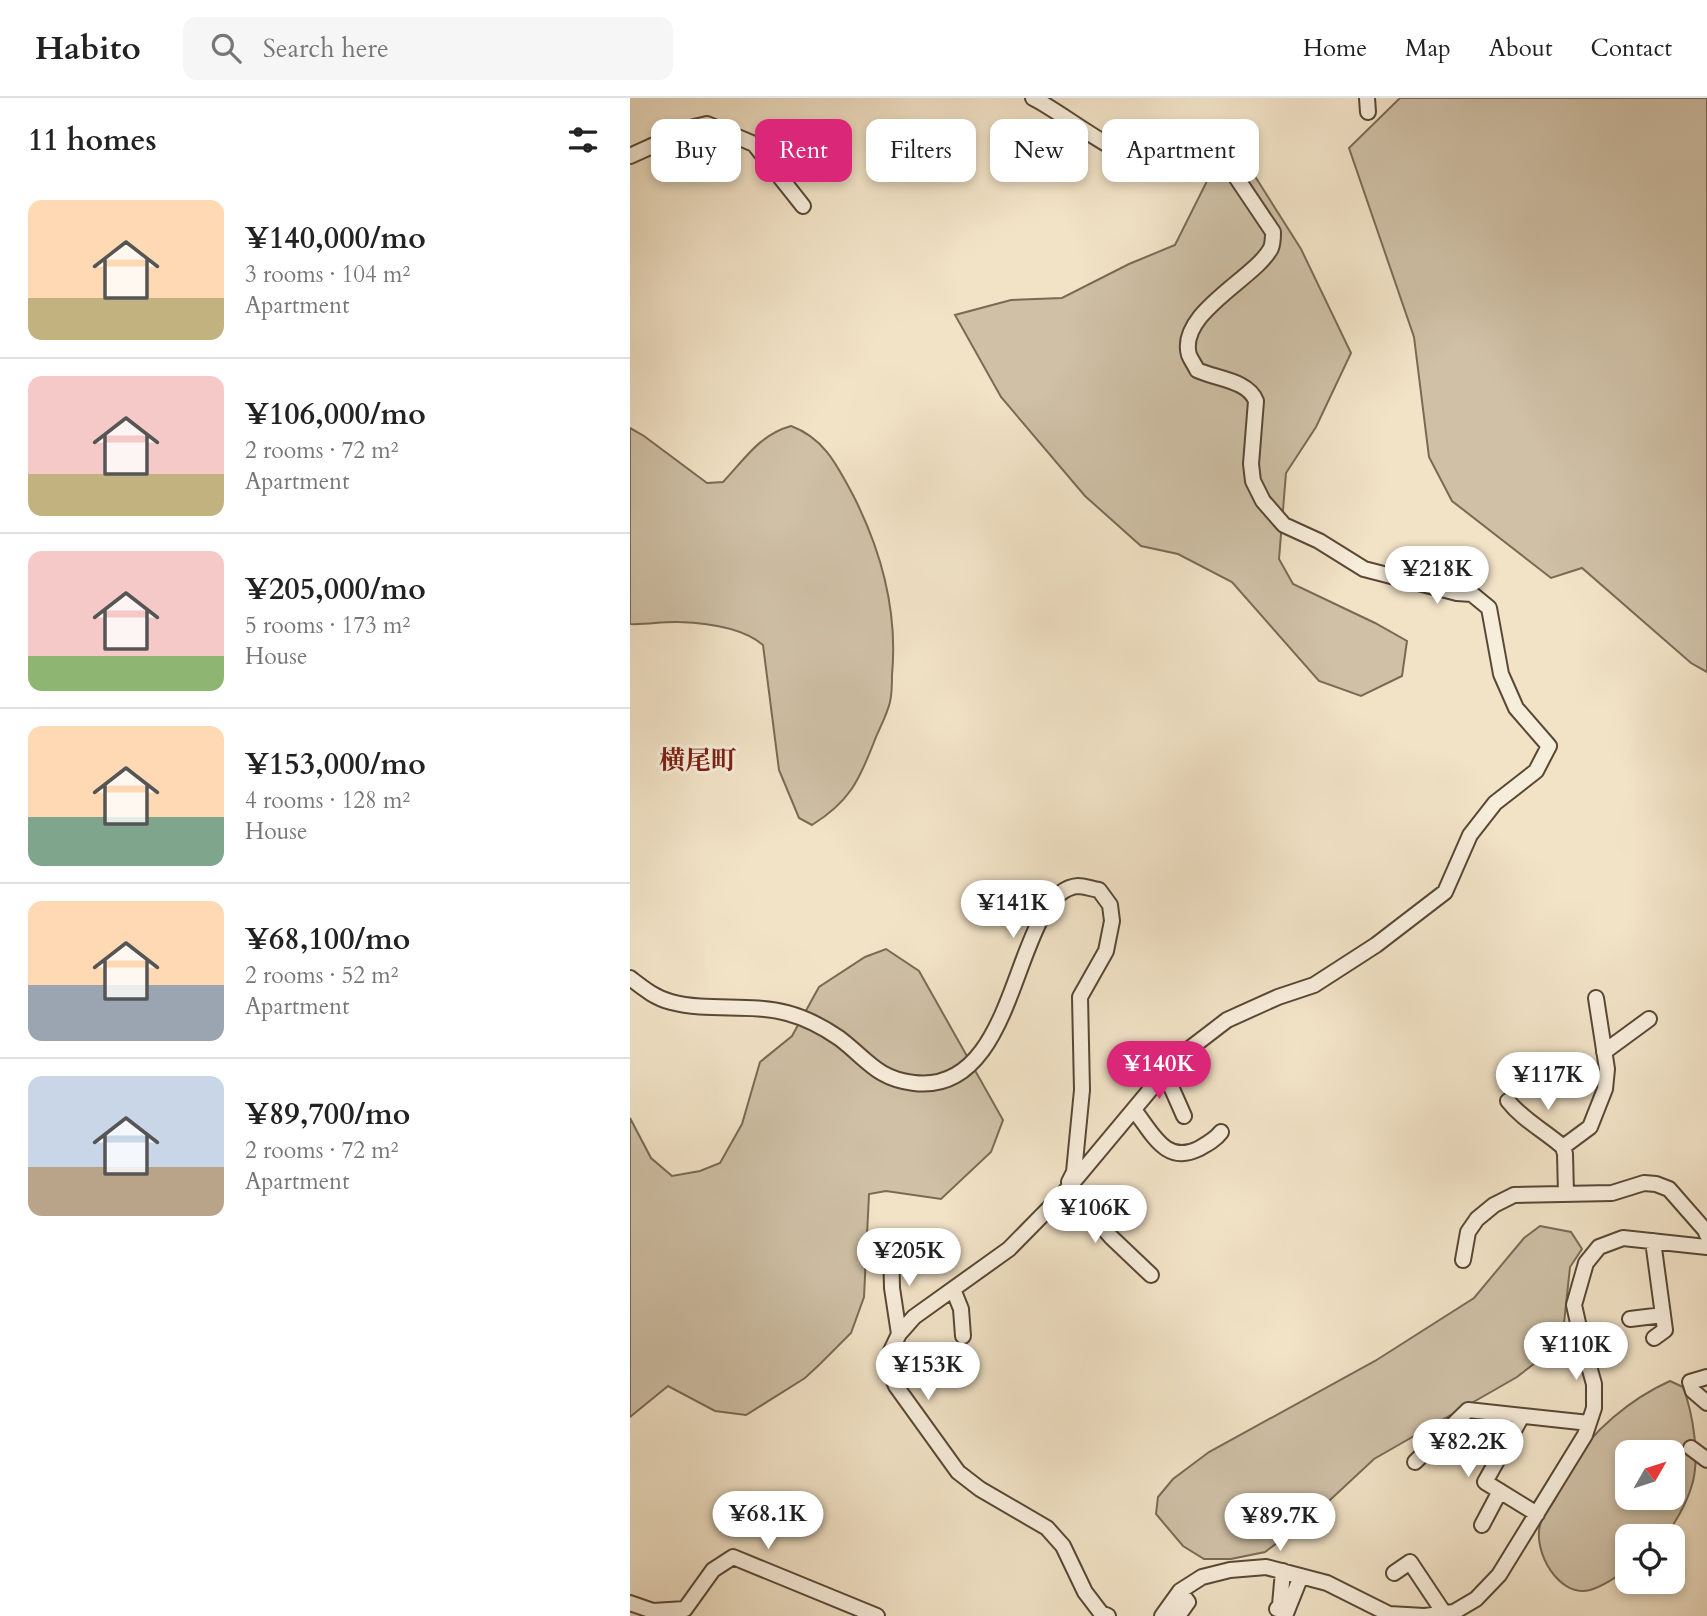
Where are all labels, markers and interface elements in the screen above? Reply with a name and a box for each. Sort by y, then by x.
search box [183,17,673,80]
text: Habito [35,26,141,71]
icon: search [207,29,245,67]
text: Search here [263,31,389,66]
text: Home [1303,32,1367,65]
text: Map [1405,32,1451,65]
text: About [1489,32,1553,65]
text: Contact [1591,32,1672,65]
chip: Buy [651,119,741,182]
chip: Rent [755,119,852,182]
chip: Filters [866,119,976,182]
chip: New [990,119,1088,182]
chip: Apartment [1102,119,1259,182]
text: 11 homes [28,120,157,161]
icon: filters [564,121,602,159]
text: ¥140,000/mo [245,218,426,259]
icon: home [84,228,168,312]
text: 3 rooms · 104 m² [245,259,410,290]
text: Apartment [245,290,349,321]
text: ¥106,000/mo [245,394,426,435]
icon: home [84,404,168,488]
text: 2 rooms · 72 m² [245,435,398,466]
text: Apartment [245,466,349,497]
pin: ¥218K [1388,546,1486,606]
text: ¥218K [1401,553,1473,584]
text: ¥205,000/mo [245,569,426,610]
icon: home [84,579,168,663]
text: 5 rooms · 173 m² [245,610,410,641]
text: House [245,641,307,672]
district label: 横尾町 [659,743,737,778]
text: ¥153,000/mo [245,744,426,785]
icon: home [84,754,168,838]
text: 4 rooms · 128 m² [245,785,410,816]
text: House [245,816,307,847]
pin: ¥141K [964,880,1062,940]
text: ¥141K [977,887,1049,918]
text: ¥68,100/mo [245,919,410,960]
icon: home [84,929,168,1013]
text: 2 rooms · 52 m² [245,960,398,991]
text: Apartment [245,991,349,1022]
pin: ¥140K [1110,1042,1208,1101]
text: ¥140K [1123,1048,1195,1079]
pin: ¥117K [1499,1052,1597,1112]
text: ¥117K [1512,1059,1584,1090]
text: ¥89,700/mo [245,1094,410,1135]
icon: home [84,1104,168,1188]
text: 2 rooms · 72 m² [245,1135,398,1166]
text: Apartment [245,1166,349,1197]
pin: ¥106K [1046,1186,1144,1245]
text: ¥106K [1059,1192,1131,1223]
pin: ¥205K [860,1228,958,1288]
text: ¥205K [873,1235,945,1266]
pin: ¥110K [1527,1322,1625,1382]
text: ¥110K [1540,1329,1612,1360]
pin: ¥153K [879,1342,977,1402]
text: ¥153K [892,1349,964,1380]
pin: ¥82.2K [1411,1420,1525,1479]
text: ¥82.2K [1429,1426,1508,1457]
north arrow [1615,1440,1685,1510]
map controls [1615,1440,1685,1594]
pin: ¥68.1K [711,1492,825,1551]
pin: ¥89.7K [1223,1494,1337,1553]
text: ¥68.1K [729,1498,808,1529]
text: ¥89.7K [1241,1500,1320,1531]
button: locate [1615,1524,1685,1594]

